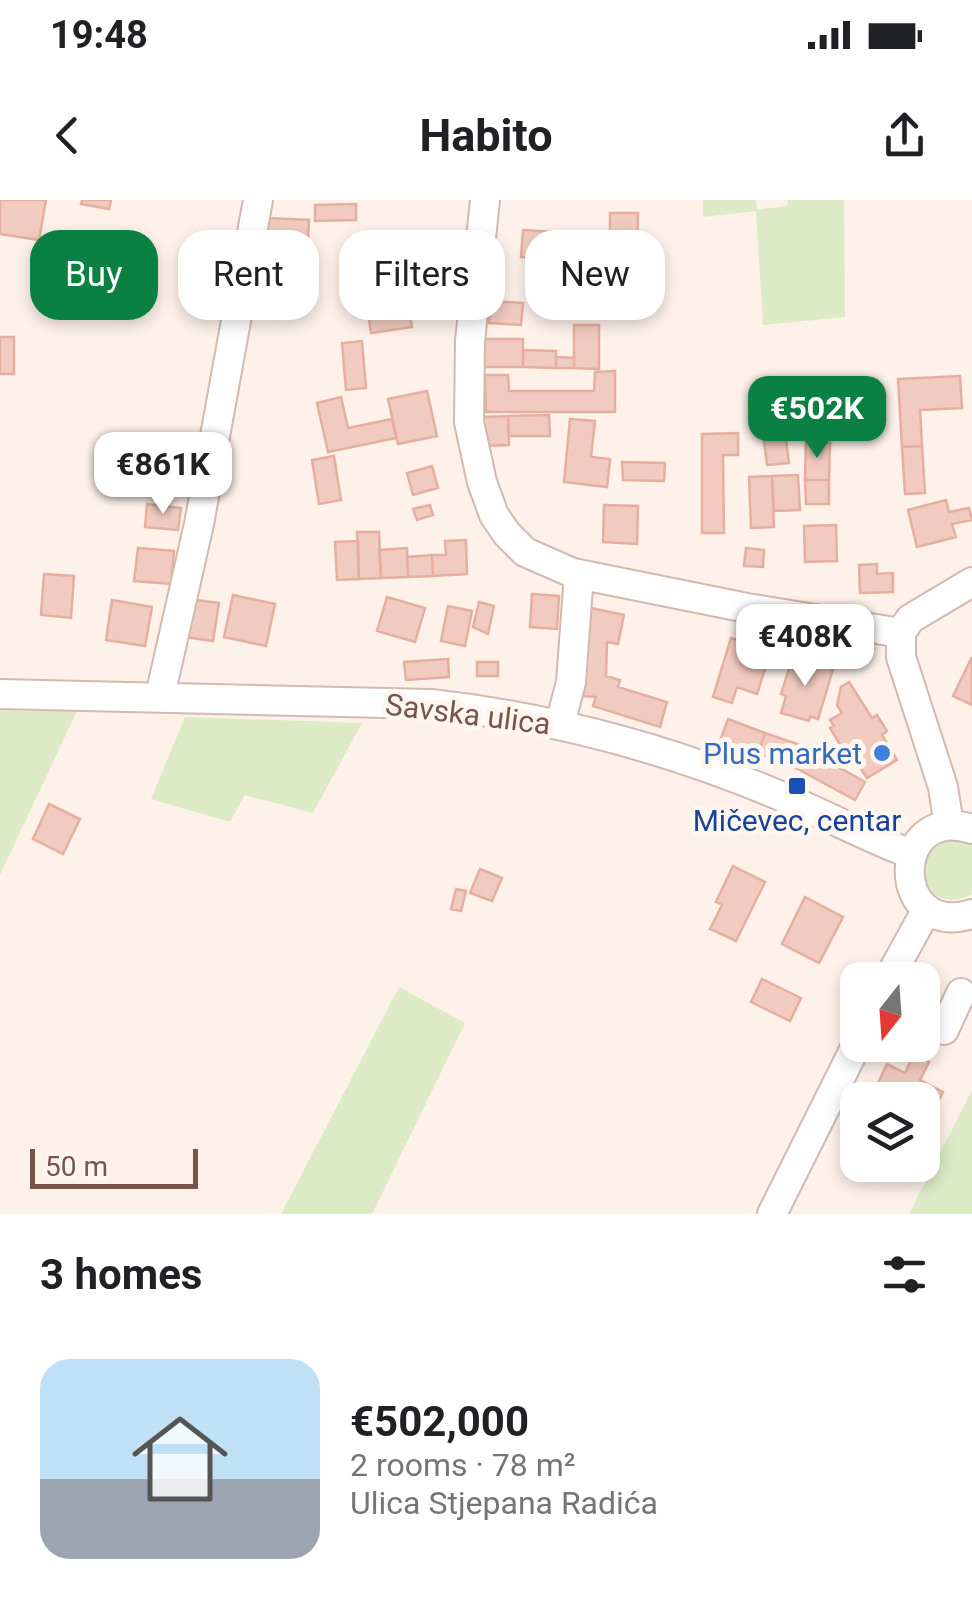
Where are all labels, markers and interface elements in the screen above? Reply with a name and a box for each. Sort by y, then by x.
text: 19:48 [50,13,148,57]
icon: back [40,108,95,163]
icon: share [877,108,932,163]
text: Habito [419,109,553,162]
chip: Buy [30,230,158,320]
chip: Rent [178,230,319,320]
chip: Filters [339,230,505,320]
chip: New [525,230,665,320]
pin: €502K [747,376,887,461]
text: €502K [770,389,864,427]
pin: €861K [93,432,233,517]
text: €861K [116,445,210,483]
pin: €408K [735,604,875,689]
text: €408K [758,617,852,655]
street label: Savska ulica [383,687,553,741]
place label: Plus market [703,736,862,771]
marker: Plus market [871,742,893,764]
marker: Mičevec, centar [786,775,808,797]
place label: Mičevec, centar [693,803,901,838]
north arrow [840,962,940,1062]
map controls [840,962,940,1182]
button: layers [840,1082,940,1182]
scale bar [30,1144,198,1188]
text: 50 m [45,1150,108,1183]
icon: filters [877,1247,932,1302]
text: 3 homes [40,1250,202,1299]
text: €502,000 [350,1397,529,1446]
icon: home [120,1399,240,1519]
text: 2 rooms · 78 m² [350,1446,575,1484]
text: Ulica Stjepana Radića [350,1484,658,1522]

